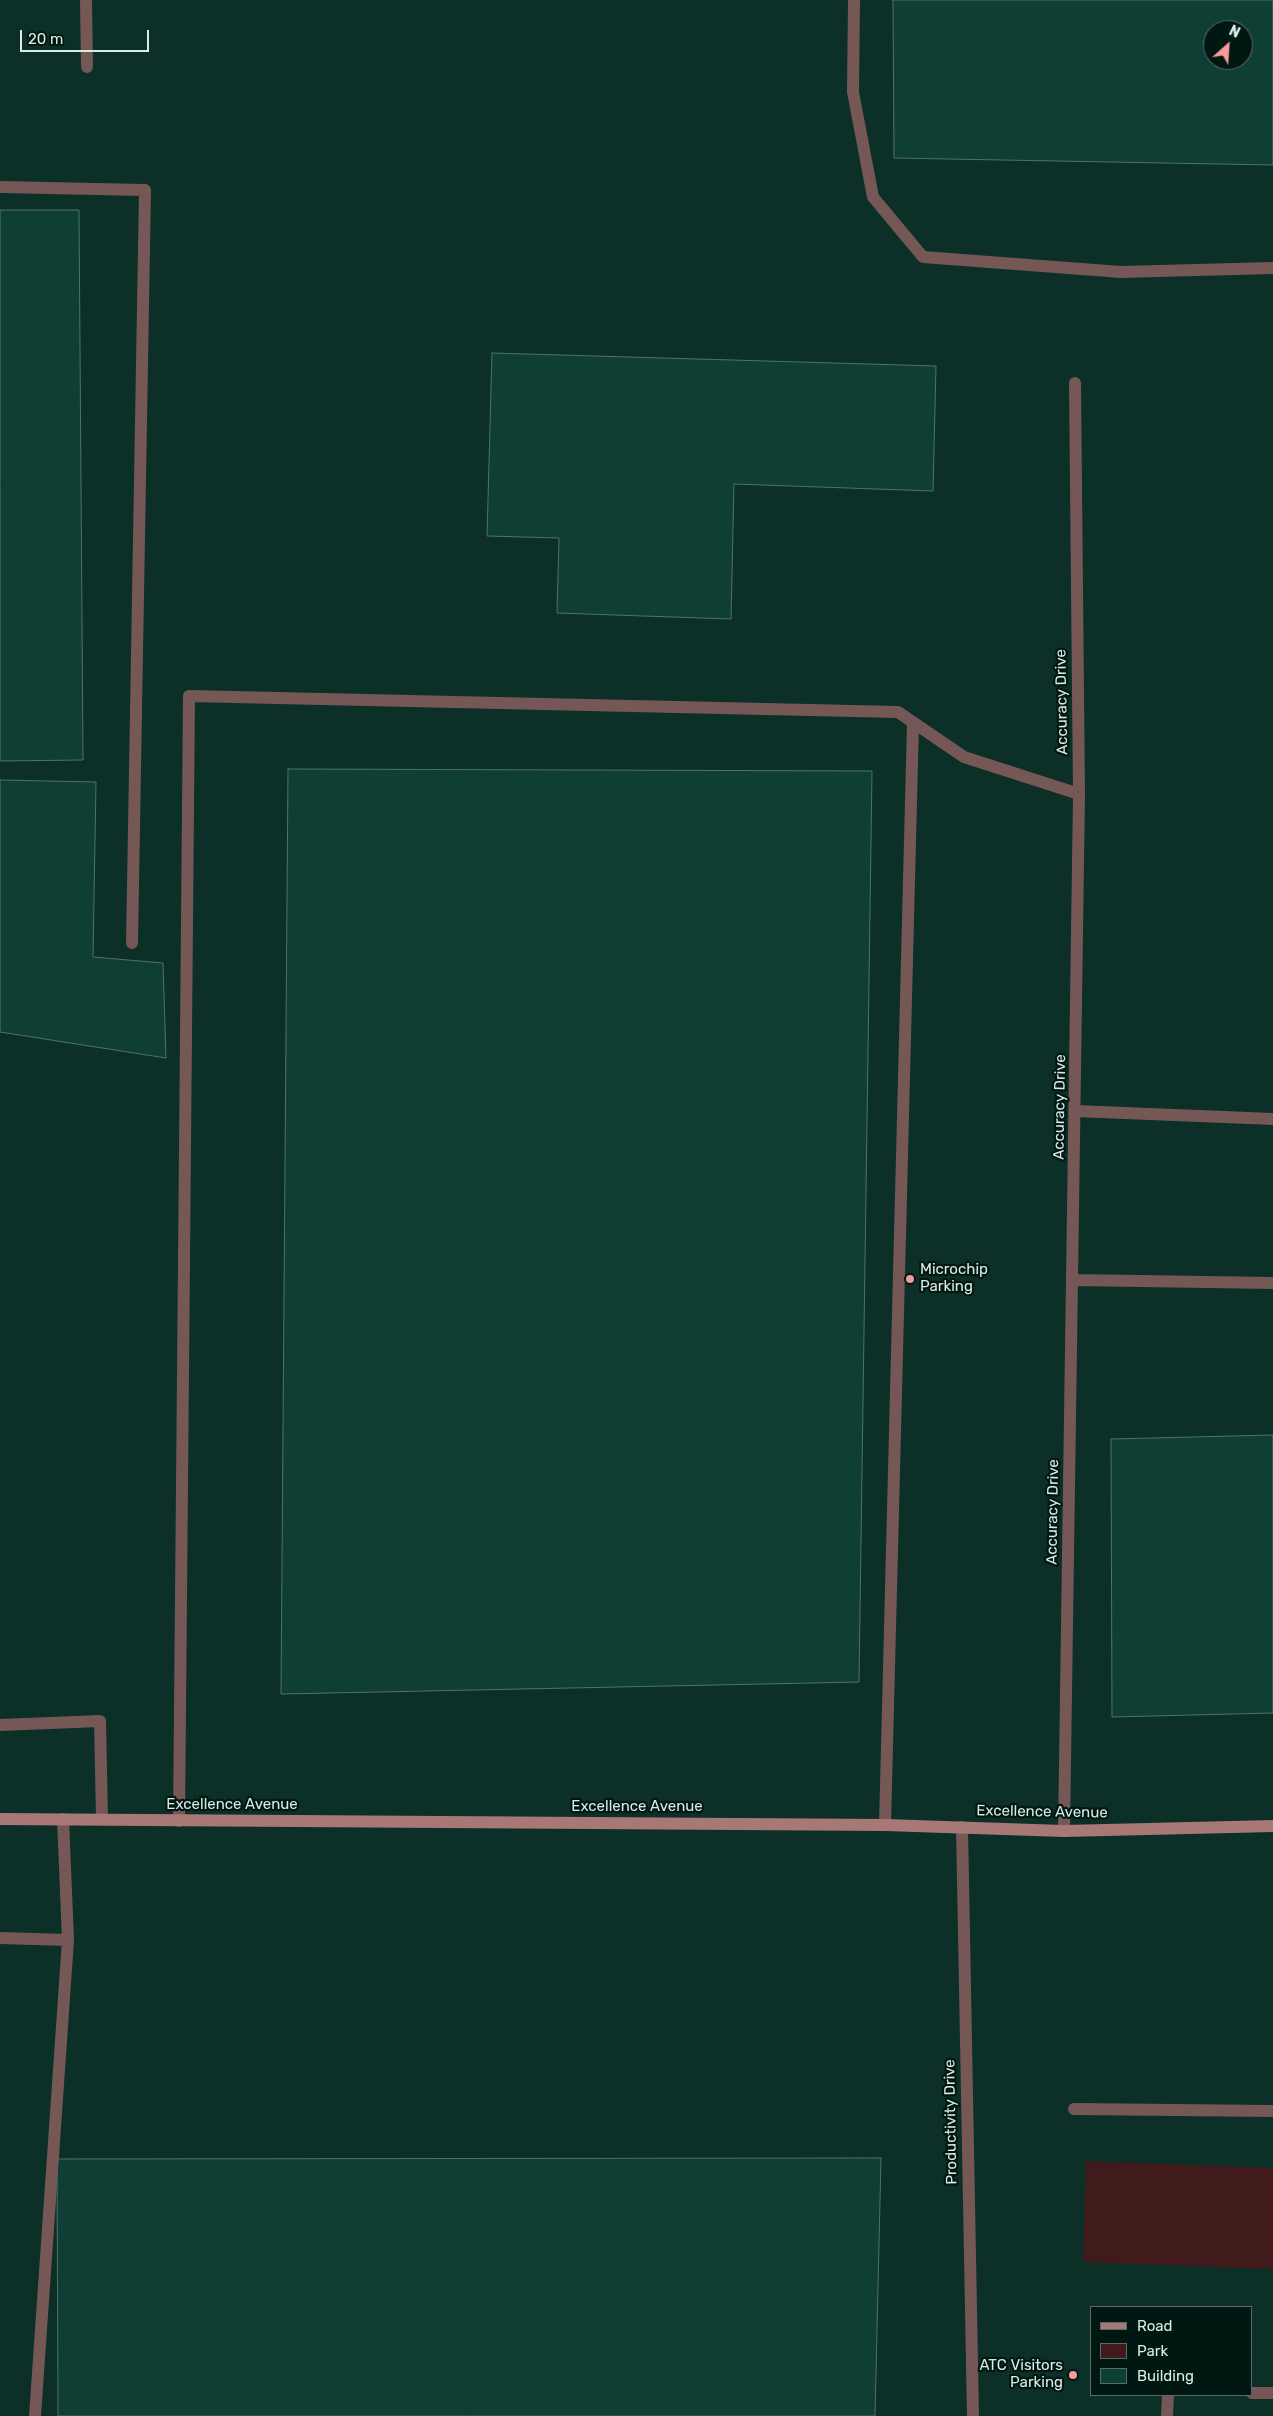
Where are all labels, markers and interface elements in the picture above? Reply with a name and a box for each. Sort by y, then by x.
scale bar [22,20,151,52]
north arrow [1203,20,1253,70]
text: N [1226,22,1243,42]
text: 20 m [28,30,63,48]
street label: Accuracy Drive [1052,649,1072,755]
street label: Accuracy Drive [1050,1054,1070,1160]
place label: Microchip Parking [920,1261,988,1296]
marker: Microchip Parking [904,1273,916,1285]
street label: Accuracy Drive [1043,1459,1063,1565]
street label: Excellence Avenue [166,1796,298,1814]
street label: Excellence Avenue [571,1798,703,1816]
street label: Excellence Avenue [976,1802,1108,1822]
street label: Productivity Drive [941,2059,961,2185]
legend [1090,2306,1253,2396]
text: Road [1137,2317,1173,2335]
text: Park [1137,2342,1168,2360]
place label: ATC Visitors Parking [979,2357,1063,2392]
text: Building [1137,2367,1194,2385]
marker: ATC Visitors Parking [1067,2369,1079,2381]

